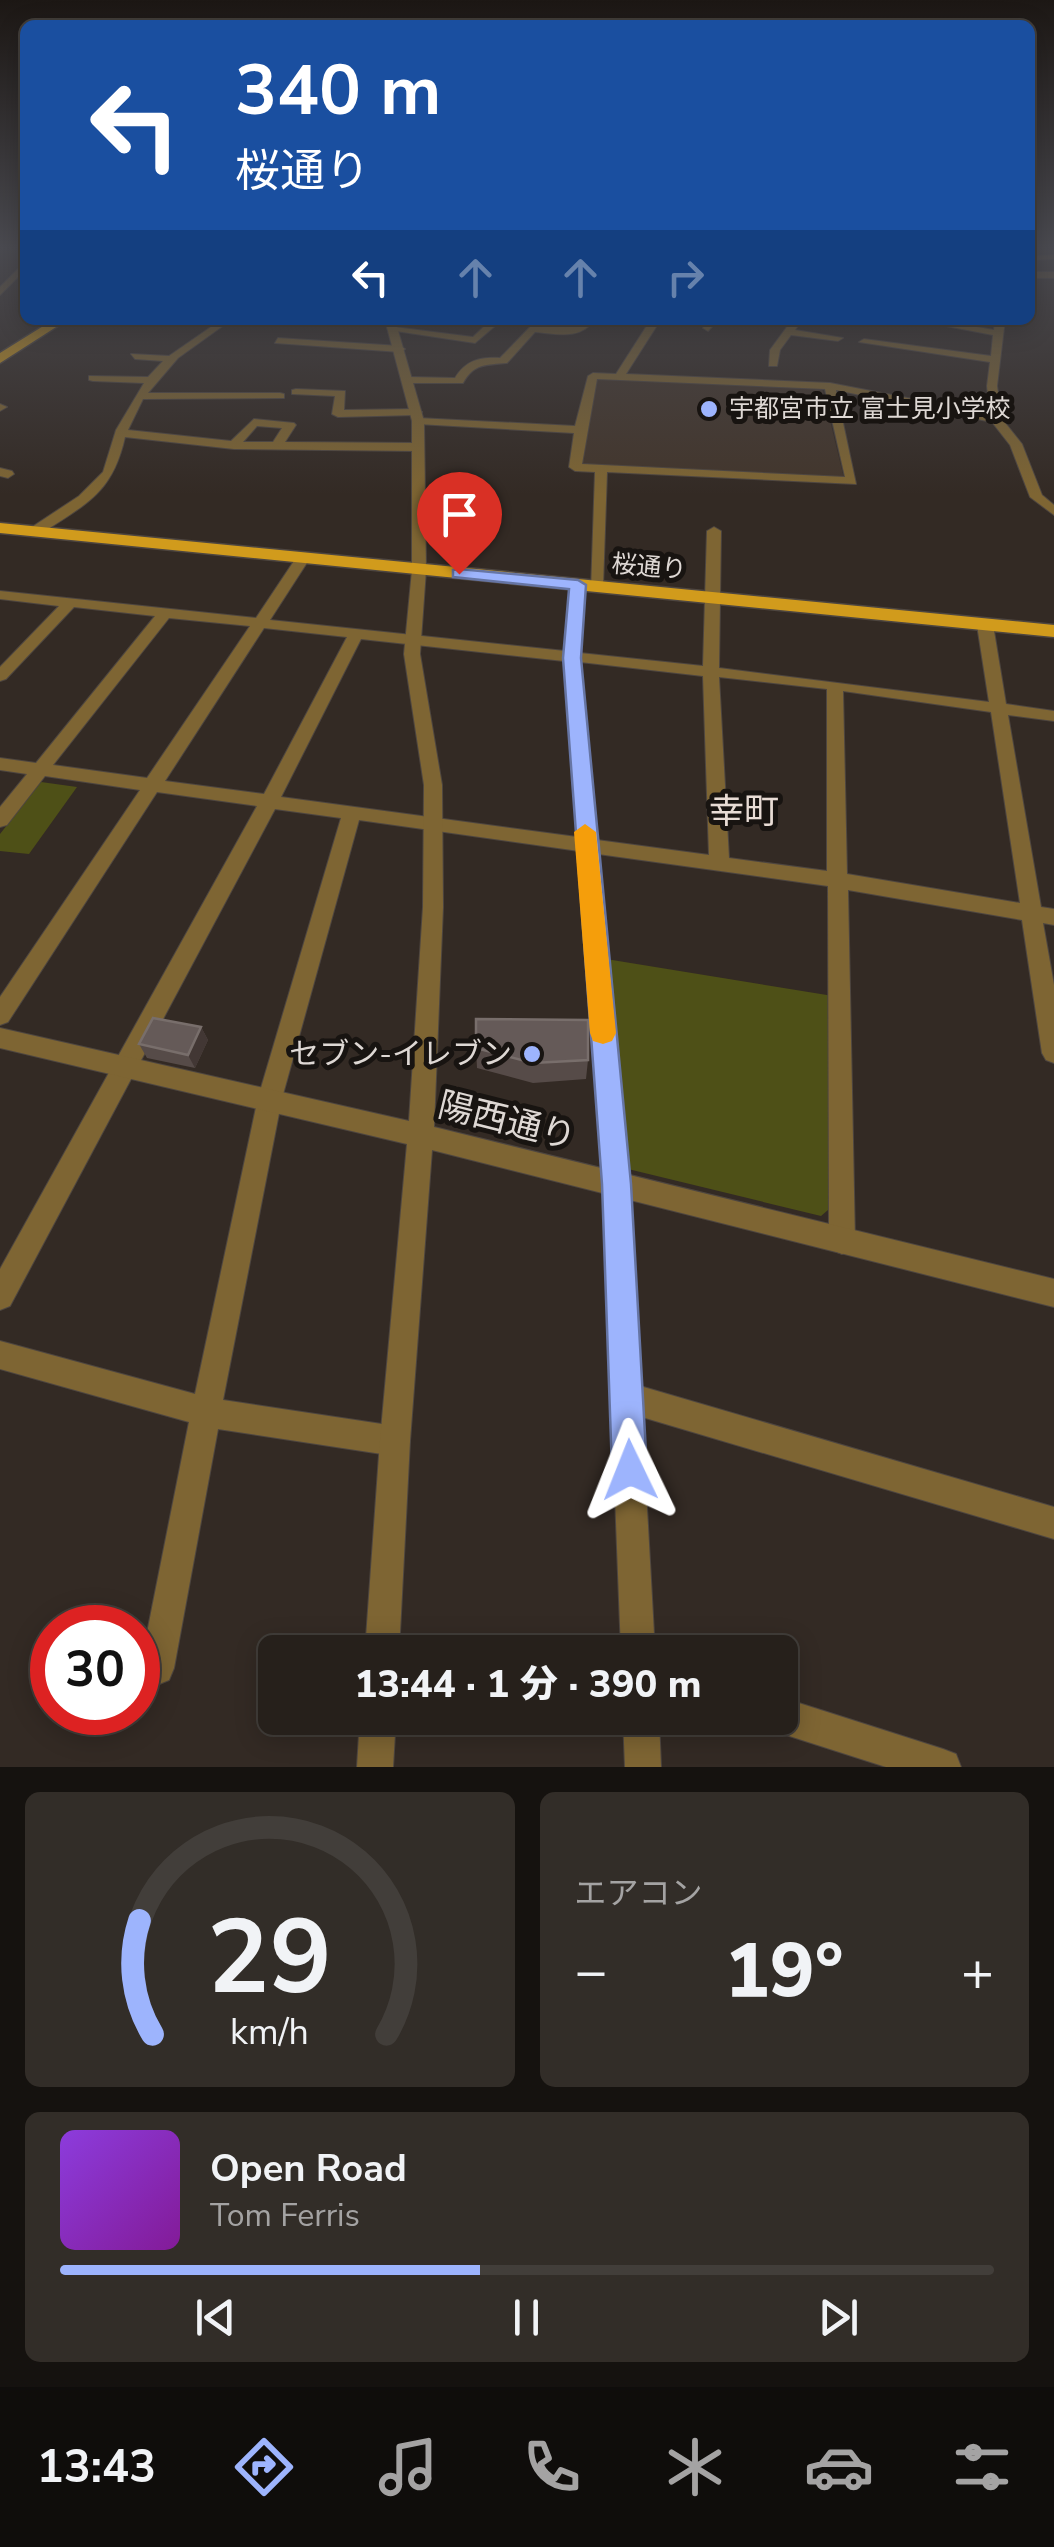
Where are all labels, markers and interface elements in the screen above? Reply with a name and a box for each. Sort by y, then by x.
text: 340 m [235,43,441,139]
icon: left [70,60,200,190]
text: 桜通り [235,141,370,202]
icon: left [343,250,398,305]
icon: ahead [448,250,503,305]
icon: ahead [553,250,608,305]
icon: right [658,250,713,305]
place label: 宇都宮市立 富士見小学校 [729,392,1010,426]
marker: 宇都宮市立 富士見小学校 [698,398,720,420]
pin [417,472,502,575]
icon: arrive [432,487,487,542]
street label: 桜通り [610,547,688,587]
district label: 幸町 [709,788,779,835]
place label: セブン-イレブン [289,1034,512,1075]
marker: セブン-イレブン [521,1043,543,1065]
street label: 陽西通り [433,1081,581,1161]
position arrow [578,1418,682,1522]
speed limit sign: 30 [30,1605,160,1735]
text: 13:44 · 1 分 · 390 m [354,1659,702,1710]
text: エアコン [575,1872,703,1915]
text: 29 [207,1887,332,2029]
text: 19° [725,1920,844,2022]
text: − [575,1934,608,2009]
text: + [961,1934,994,2009]
text: km/h [230,2008,309,2057]
text: Open Road [210,2143,407,2194]
text: Tom Ferris [210,2194,360,2237]
icon: previous [188,2290,243,2345]
icon: pause [499,2290,554,2345]
icon: next [811,2290,866,2345]
icon: directions [229,2432,299,2502]
icon: music [373,2432,443,2502]
icon: phone [517,2432,587,2502]
icon: climate [660,2432,730,2502]
icon: car [804,2432,874,2502]
icon: filters [947,2432,1017,2502]
text: 13:43 [37,2437,156,2498]

